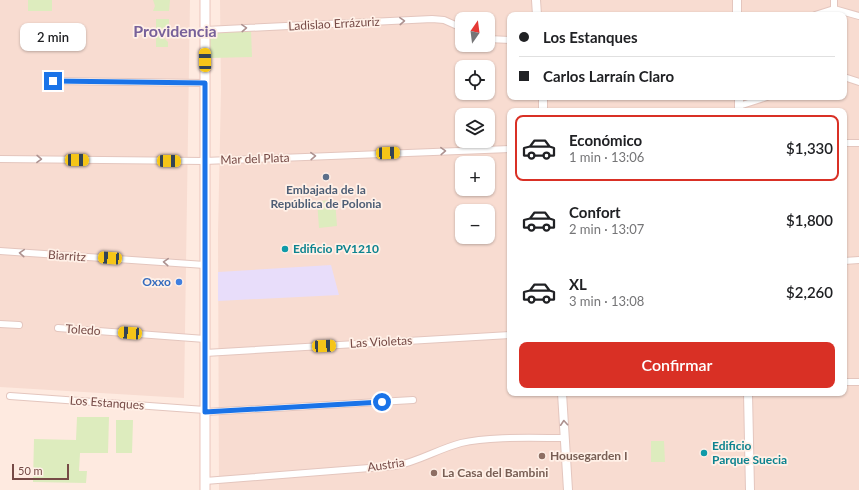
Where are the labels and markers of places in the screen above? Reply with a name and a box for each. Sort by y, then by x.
marker: Embajada de la República de Polonia [321,172,331,182]
place label: Embajada de la República de Polonia [271,182,381,211]
place label: Edificio PV1210 [293,241,379,256]
marker: Edificio PV1210 [280,244,290,254]
place label: Oxxo [142,274,171,289]
marker: Oxxo [174,277,184,287]
place label: Edificio Parque Suecia [712,438,787,467]
place label: Housegarden I [550,448,628,463]
marker: Edificio Parque Suecia [699,448,709,458]
marker: Housegarden I [537,451,547,461]
place label: La Casa del Bambini [442,465,548,480]
marker: La Casa del Bambini [429,468,439,478]

